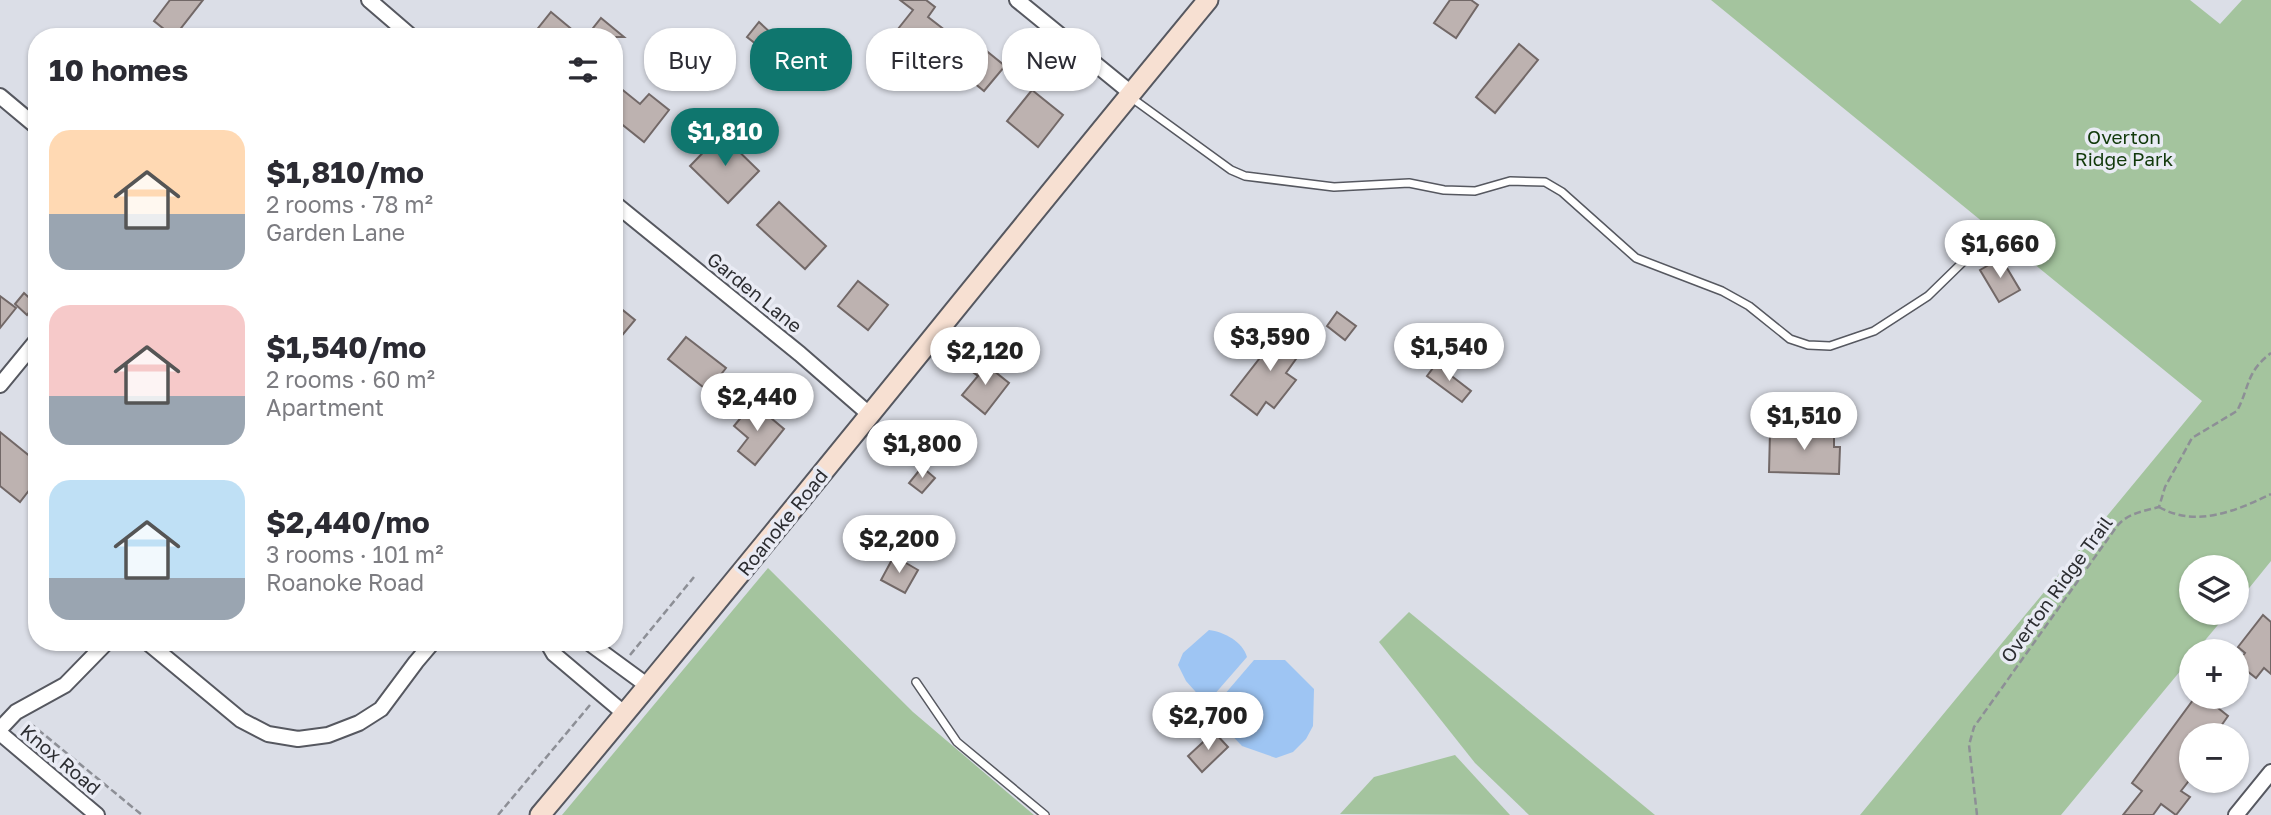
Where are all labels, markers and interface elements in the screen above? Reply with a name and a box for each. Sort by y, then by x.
chip: Buy [644,28,736,91]
chip: Rent [750,28,852,91]
chip: Filters [866,28,988,91]
chip: New [1002,28,1101,91]
icon: filters [564,51,602,89]
text: 10 homes [49,52,188,88]
pin: $1,810 [668,108,782,168]
text: $1,810 [687,117,763,145]
park label: Overton Ridge Park [2075,125,2173,170]
text: $1,810/mo [266,154,424,190]
icon: home [105,158,189,242]
text: 2 rooms · 78 m² [266,190,433,218]
text: Garden Lane [266,218,405,246]
pin: $1,660 [1943,220,2057,280]
text: $1,660 [1961,229,2039,257]
street label: Garden Lane [703,247,807,337]
pin: $3,590 [1213,314,1327,373]
text: $3,590 [1230,322,1310,350]
pin: $1,540 [1392,324,1506,383]
pin: $2,120 [928,328,1042,387]
text: $1,540/mo [266,329,426,365]
text: $1,540 [1410,332,1488,360]
icon: home [105,333,189,417]
text: $2,120 [946,336,1024,364]
text: 2 rooms · 60 m² [266,365,435,393]
pin: $2,440 [700,374,814,433]
text: $2,440 [717,382,797,410]
pin: $1,510 [1747,392,1861,452]
text: Apartment [266,393,384,421]
text: $1,510 [1766,401,1842,429]
pin: $1,800 [865,420,979,480]
text: $1,800 [882,429,962,457]
street label: Roanoke Road [732,464,832,580]
text: $2,440/mo [266,504,430,540]
icon: home [105,508,189,592]
street label: Overton Ridge Trail [1995,511,2117,667]
pin: $2,200 [842,516,956,575]
text: $2,200 [859,524,939,552]
text: 3 rooms · 101 m² [266,540,443,568]
map controls [2179,555,2249,793]
button: layers [2179,555,2249,625]
text: Roanoke Road [266,568,424,596]
button: + [2179,639,2249,709]
pin: $2,700 [1151,692,1265,752]
text: $2,700 [1168,701,1248,729]
street label: Knox Road [16,719,106,799]
button: − [2179,723,2249,793]

